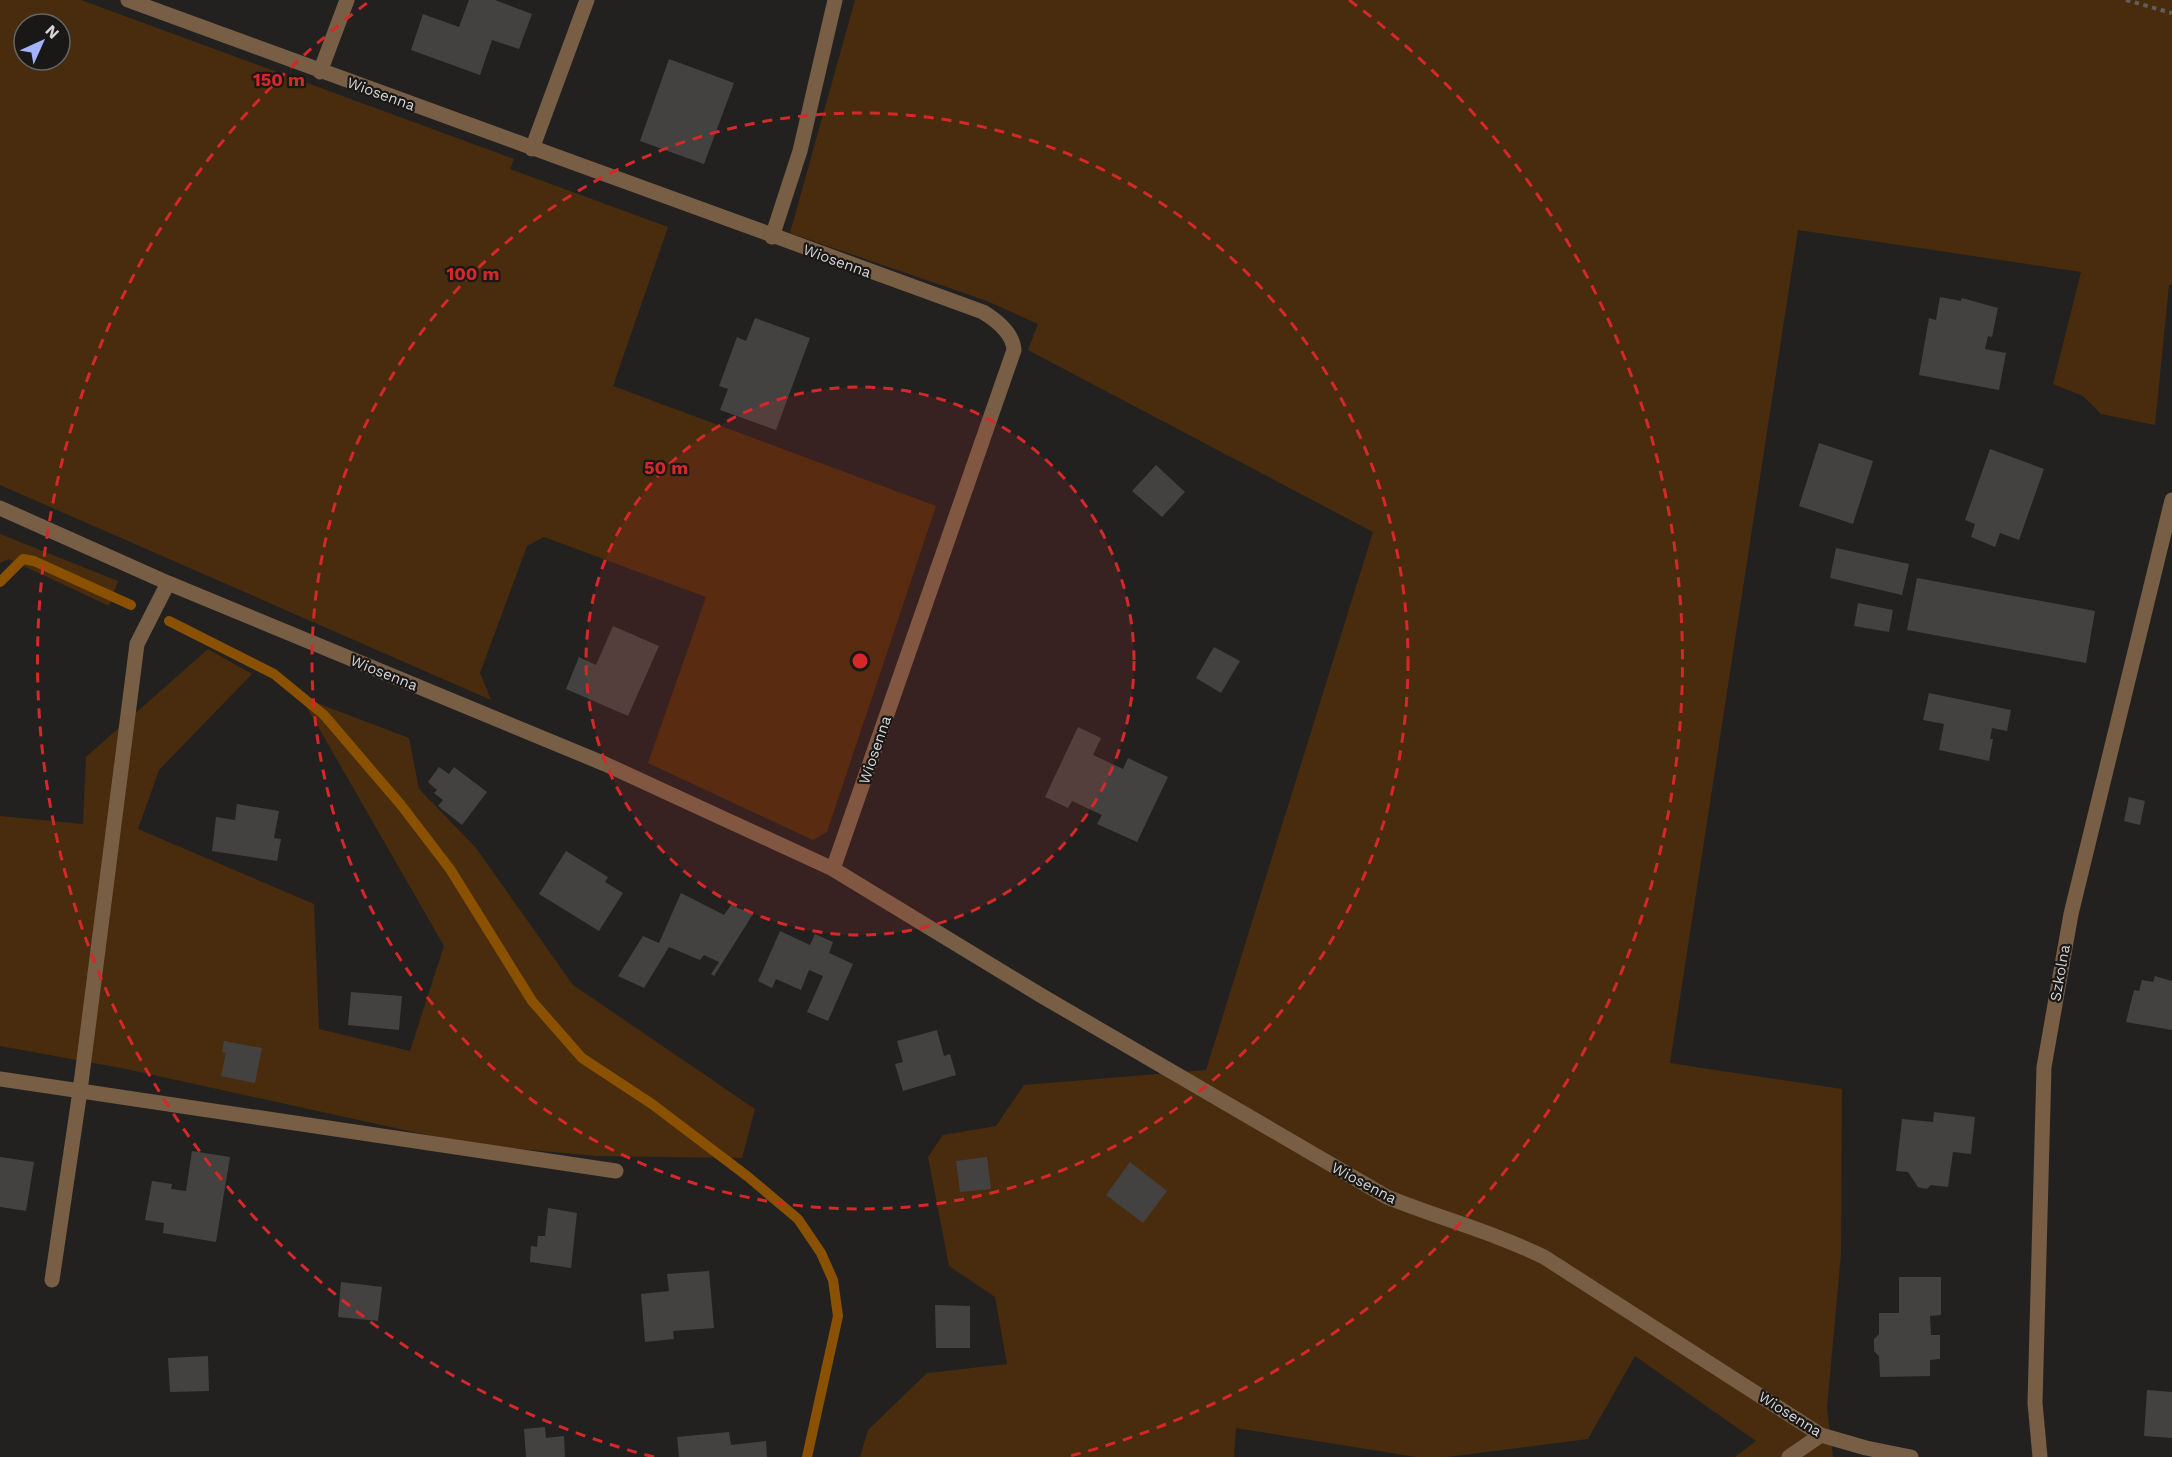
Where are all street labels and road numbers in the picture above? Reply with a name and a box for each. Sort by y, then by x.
street label: Wiosenna [345,73,418,115]
street label: Wiosenna [801,240,874,282]
street label: Wiosenna [348,651,421,695]
street label: Wiosenna [855,713,895,787]
street label: Szkolna [2046,943,2074,1003]
street label: Wiosenna [1328,1158,1400,1208]
street label: Wiosenna [1755,1388,1825,1441]

